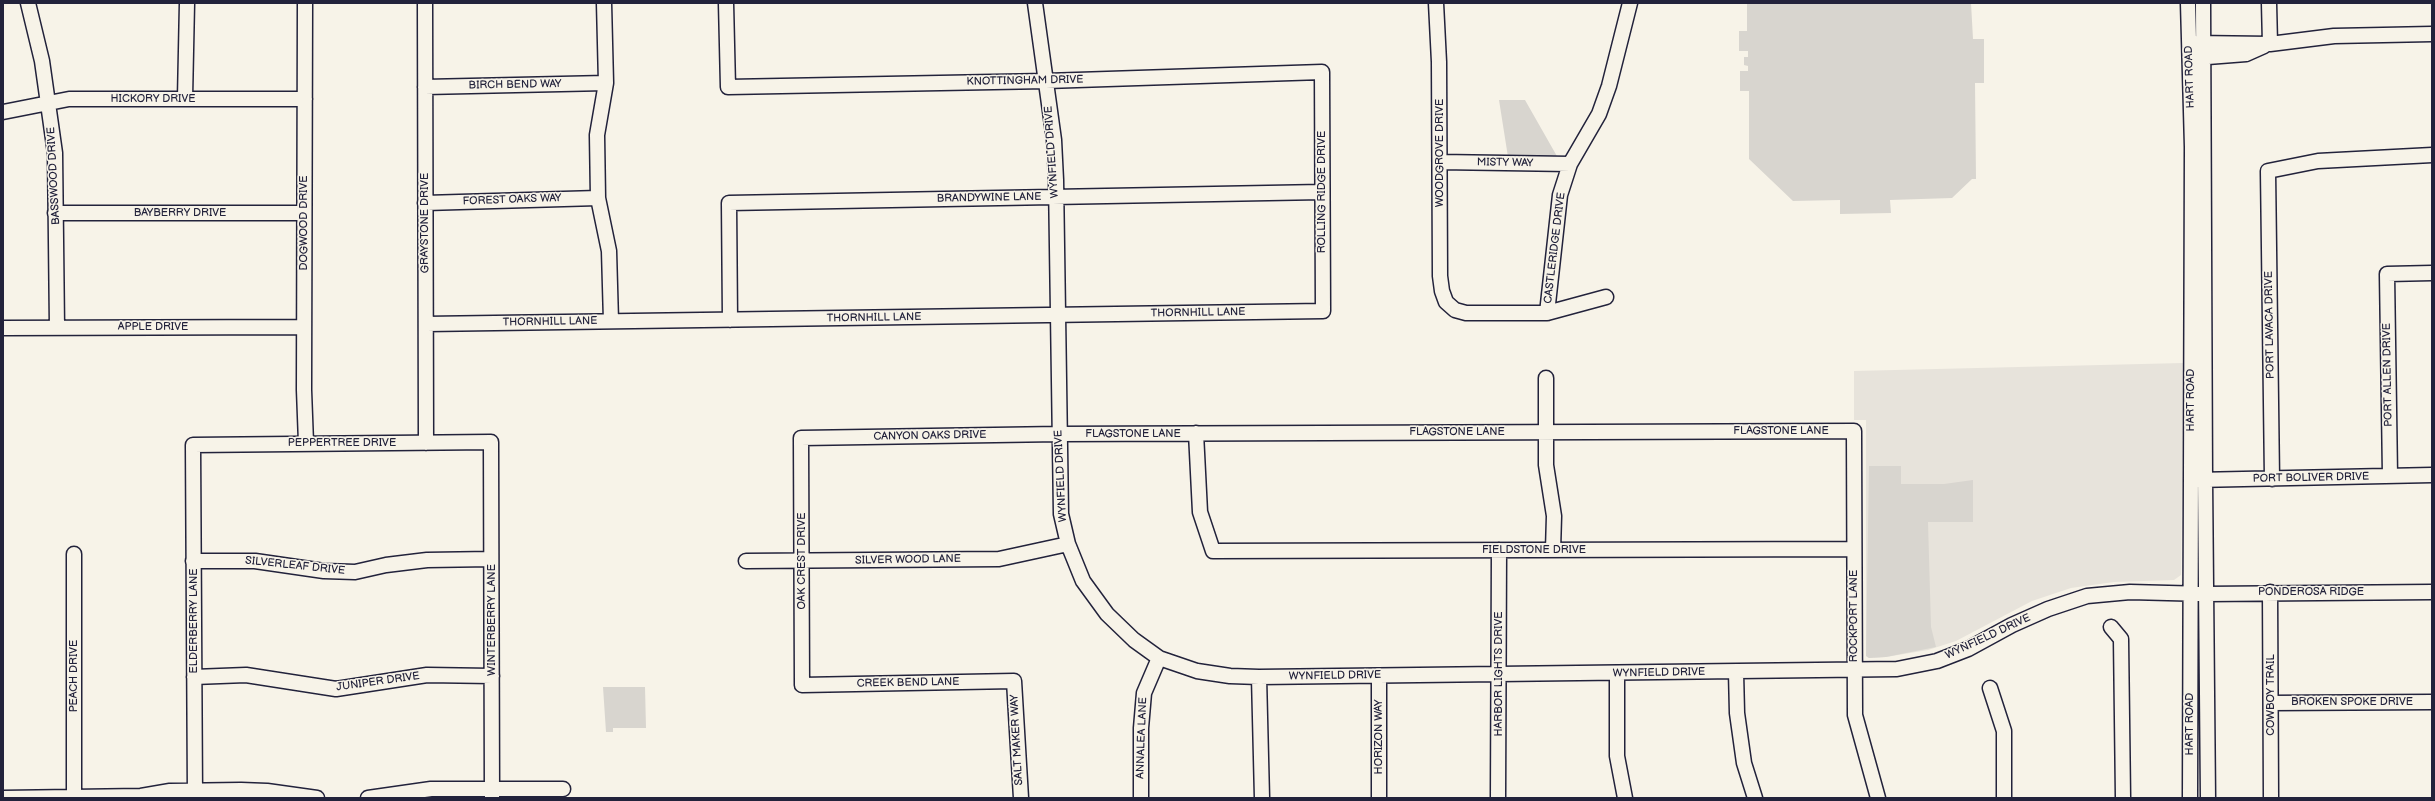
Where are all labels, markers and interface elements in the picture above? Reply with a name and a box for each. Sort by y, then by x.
street label: HART ROAD [2182,45,2198,109]
street label: KNOTTINGHAM DRIVE [966,73,1084,89]
street label: BIRCH BEND WAY [468,78,562,92]
street label: HICKORY DRIVE [110,92,196,106]
street label: WOODGROVE DRIVE [1433,99,1447,207]
street label: WYNFIELD DRIVE [1042,105,1062,199]
street label: BASSWOOD DRIVE [45,127,63,225]
street label: ROLLING RIDGE DRIVE [1315,131,1329,253]
street label: MISTY WAY [1477,156,1533,170]
street label: GRAYSTONE DRIVE [418,173,432,273]
street label: DOGWOOD DRIVE [297,176,311,270]
street label: BRANDYWINE LANE [936,190,1042,206]
street label: FOREST OAKS WAY [462,192,562,208]
street label: CASTLERIDGE DRIVE [1542,192,1568,304]
street label: BAYBERRY DRIVE [134,206,226,220]
street label: PORT LAVACA DRIVE [2262,271,2278,379]
street label: THORNHILL LANE [1151,306,1245,320]
street label: THORNHILL LANE [827,311,921,325]
street label: THORNHILL LANE [503,315,597,329]
street label: APPLE DRIVE [118,320,188,334]
street label: PORT ALLEN DRIVE [2380,323,2396,427]
street label: HART ROAD [2184,369,2198,431]
street label: FLAGSTONE LANE [1733,424,1829,438]
street label: FLAGSTONE LANE [1409,425,1505,439]
street label: FLAGSTONE LANE [1085,427,1181,441]
street label: CANYON OAKS DRIVE [873,428,987,444]
street label: WYNFIELD DRIVE [1052,429,1070,523]
street label: PEPPERTREE DRIVE [288,436,396,450]
street label: PORT BOLIVER DRIVE [2253,470,2369,486]
street label: OAK CREST DRIVE [795,512,809,610]
street label: FIELDSTONE DRIVE [1482,543,1586,557]
street label: SILVER WOOD LANE [855,552,961,568]
street label: SILVERLEAF DRIVE [244,554,346,578]
street label: WINTERBERRY LANE [485,564,499,676]
street label: ELDERBERRY LANE [187,568,201,674]
street label: ROCKPORT LANE [1847,570,1861,662]
street label: PONDEROSA RIDGE [2258,585,2364,599]
street label: WYNFIELD DRIVE [1943,611,2033,663]
street label: HARBOR LIGHTS DRIVE [1492,612,1506,736]
street label: PEACH DRIVE [67,640,81,712]
street label: COWBOY TRAIL [2264,654,2278,736]
street label: WYNFIELD DRIVE [1613,666,1705,680]
street label: WYNFIELD DRIVE [1289,669,1381,683]
street label: JUNIPER DRIVE [336,670,420,694]
street label: CREEK BEND LANE [856,676,960,690]
street label: HART ROAD [2183,693,2197,755]
street label: SALT MAKER WAY [1008,694,1026,786]
street label: BROKEN SPOKE DRIVE [2291,695,2413,709]
street label: ANNALEA LANE [1134,697,1150,779]
street label: HORIZON WAY [1372,700,1386,774]

